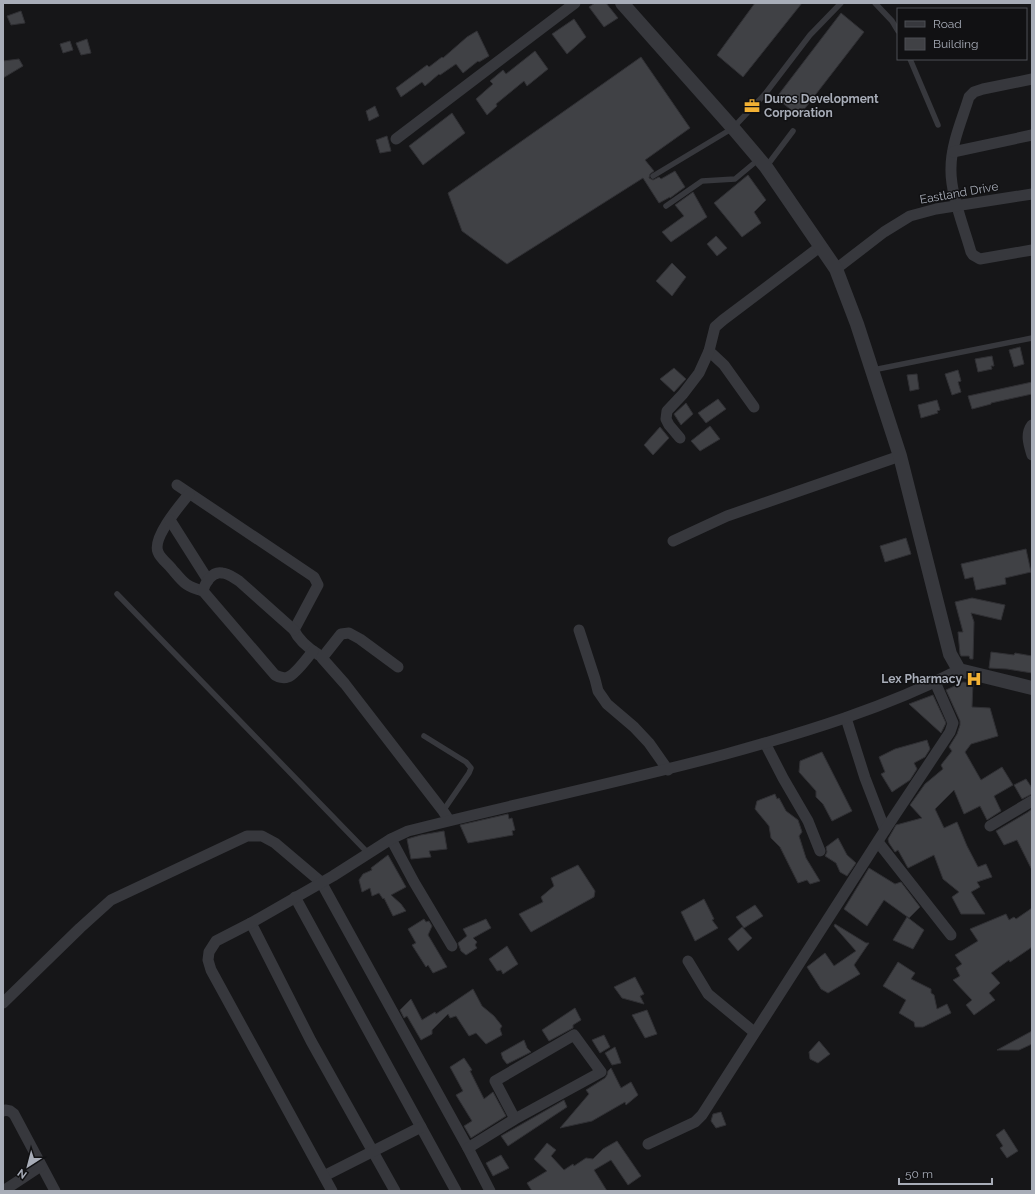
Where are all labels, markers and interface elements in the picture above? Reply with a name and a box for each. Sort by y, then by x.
legend [897,8,1027,60]
text: Road [933,17,962,31]
text: Building [933,37,979,51]
place label: Duros Development Corporation [764,92,879,120]
office icon: Duros Development Corporation [743,97,761,115]
street label: Eastland Drive [919,179,999,207]
hospital icon: Lex Pharmacy [965,670,983,688]
place label: Lex Pharmacy [881,672,962,686]
north arrow [8,1146,48,1186]
scale bar [899,1160,992,1186]
text: N [15,1166,30,1181]
text: 50 m [905,1167,933,1181]

